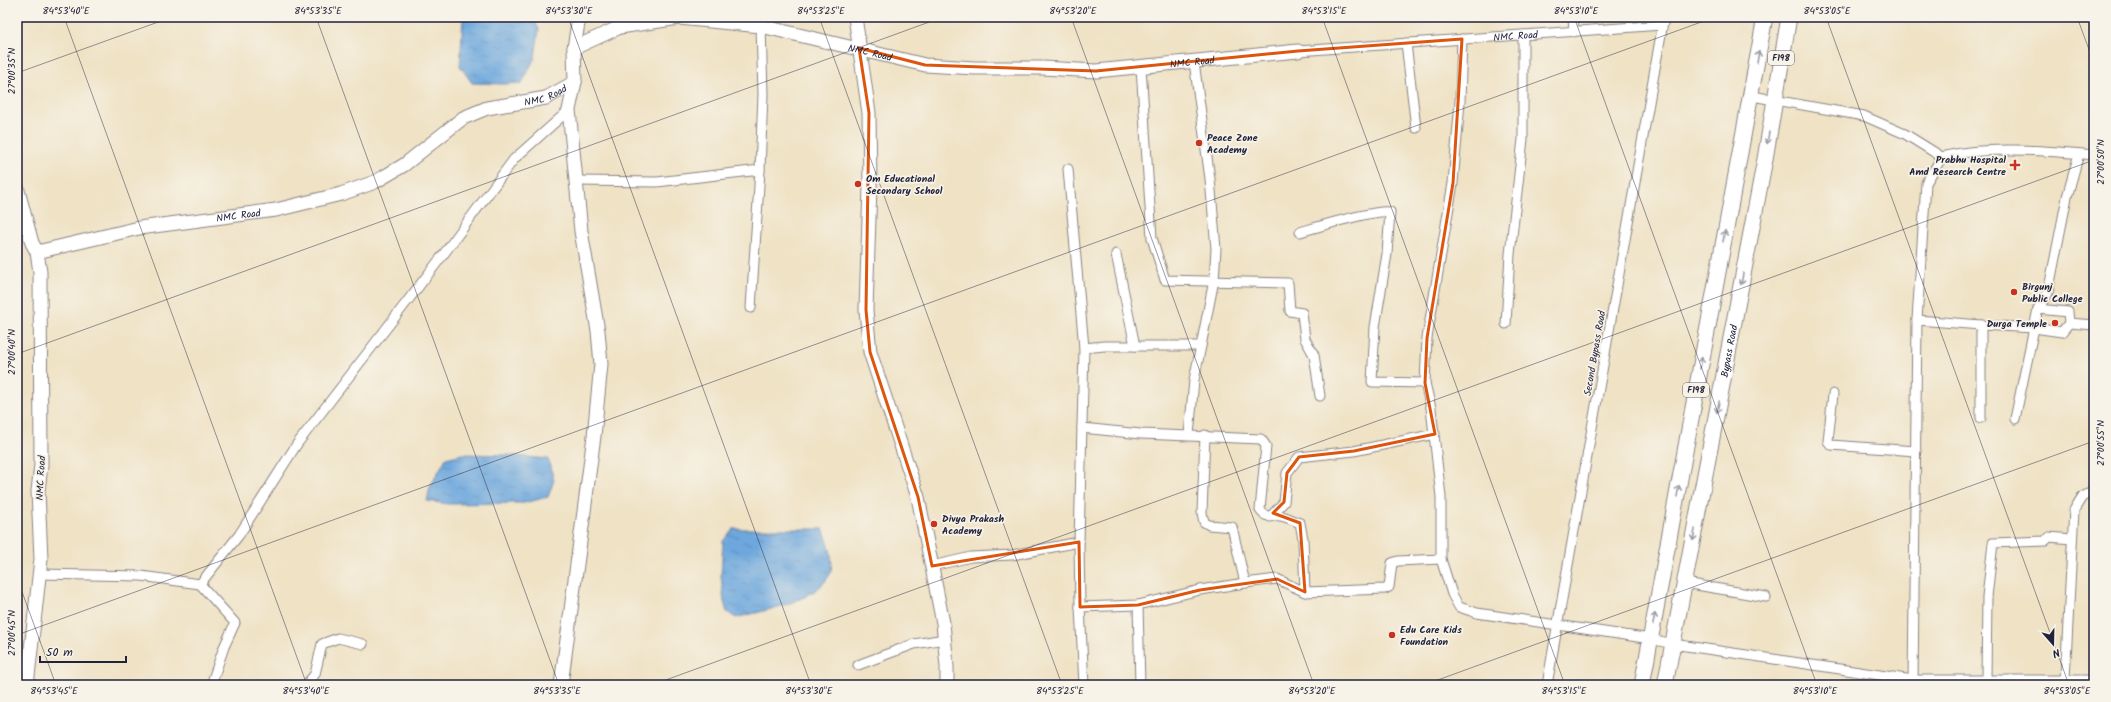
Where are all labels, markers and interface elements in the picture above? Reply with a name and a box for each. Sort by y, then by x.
text: 84°53'40"E [42,3,91,19]
text: 84°53'35"E [294,3,343,19]
text: 84°53'30"E [545,3,594,19]
text: 84°53'25"E [797,3,846,19]
text: 84°53'20"E [1049,3,1098,19]
text: 84°53'15"E [1301,3,1348,19]
text: 84°53'10"E [1554,3,1600,19]
text: 84°53'05"E [1804,3,1852,19]
street label: NMC Road [1493,27,1539,46]
street label: NMC Road [846,40,895,66]
text: 27°00'35"N [4,48,20,94]
one-way arrow [1754,51,1762,64]
road number: F198 [1768,51,1794,65]
street label: NMC Road [1169,52,1216,73]
street label: NMC Road [523,81,571,111]
place label: Peace Zone Academy [1207,130,1258,158]
one-way arrow [1764,131,1772,144]
marker: Peace Zone Academy [1194,138,1204,148]
text: 27°00'50"N [2093,139,2109,185]
place label: Prabhu Hospital Amd Research Centre [1909,152,2006,180]
marker: Prabhu Hospital Amd Research Centre [2009,159,2021,171]
place label: Om Educational Secondary School [866,171,943,199]
marker: Om Educational Secondary School [853,179,863,189]
street label: NMC Road [215,205,263,227]
one-way arrow [1721,229,1729,242]
one-way arrow [1738,272,1746,285]
place label: Birgunj Public College [2022,279,2083,307]
marker: Birgunj Public College [2009,287,2019,297]
street label: Second Bypass Road [1580,308,1611,397]
place label: Durga Temple [1987,316,2047,332]
marker: Durga Temple [2050,318,2060,328]
street label: Bypass Road [1717,323,1742,379]
text: 27°00'40"N [4,329,20,375]
one-way arrow [1697,357,1705,370]
road number: F198 [1683,383,1709,397]
one-way arrow [1714,400,1722,413]
text: 27°00'55"N [2093,420,2109,466]
street label: NMC Road [32,454,50,501]
one-way arrow [1674,485,1682,498]
place label: Divya Prakash Academy [942,511,1005,539]
marker: Divya Prakash Academy [929,519,939,529]
one-way arrow [1689,528,1697,541]
text: 27°00'45"N [4,610,20,656]
one-way arrow [1651,613,1659,626]
place label: Edu Care Kids Foundation [1400,622,1462,650]
north arrow [2033,624,2073,664]
marker: Edu Care Kids Foundation [1387,630,1397,640]
scale bar [40,638,126,664]
text: 50 m [46,643,73,662]
text: N [2050,643,2062,662]
text: 84°53'45"E [30,683,79,699]
text: 84°53'40"E [282,683,331,699]
text: 84°53'35"E [533,683,582,699]
text: 84°53'30"E [785,683,834,699]
text: 84°53'25"E [1036,683,1085,699]
text: 84°53'20"E [1288,683,1337,699]
text: 84°53'15"E [1541,683,1588,699]
text: 84°53'10"E [1793,683,1839,699]
text: 84°53'05"E [2044,683,2092,699]

